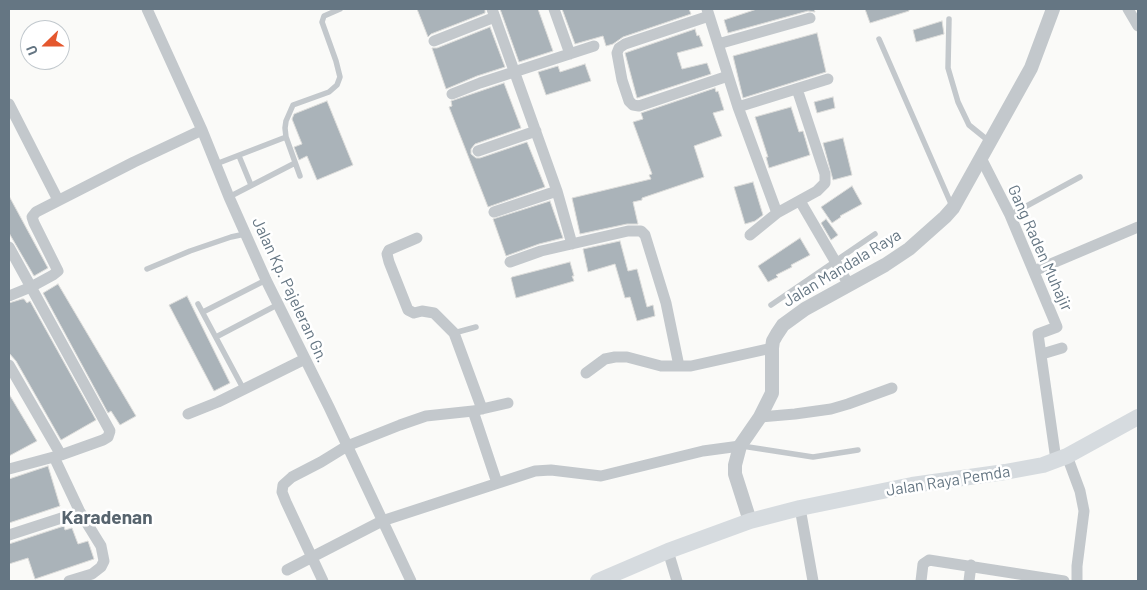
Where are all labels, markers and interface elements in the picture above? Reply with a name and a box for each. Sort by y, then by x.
north arrow [20,20,70,70]
text: U [22,43,41,58]
street label: Gang Raden Muhajir [1004,182,1076,314]
street label: Jalan Kp. Pajeleran Gn. [248,215,332,365]
street label: Jalan Mandala Raya [779,225,905,311]
street label: Jalan Raya Pemda [885,462,1011,500]
district label: Karadenan [61,507,153,529]

